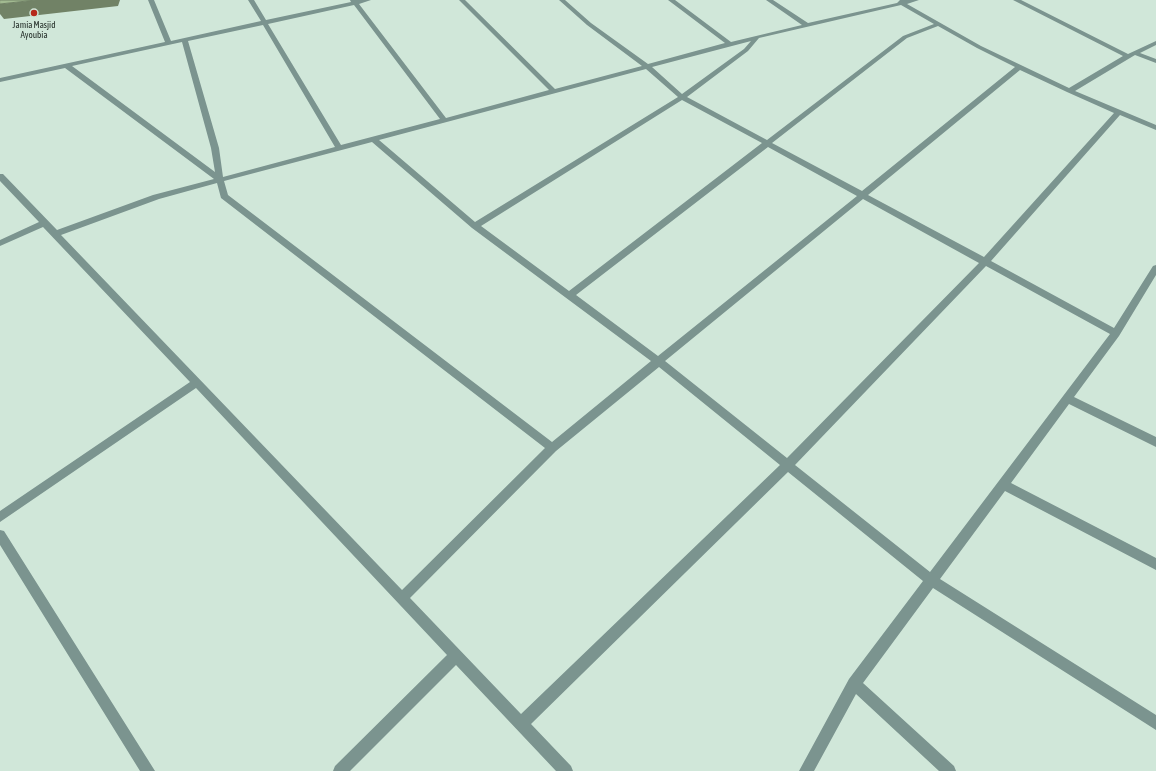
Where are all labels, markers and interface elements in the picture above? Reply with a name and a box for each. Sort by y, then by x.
marker: Jamia Masjid Ayoubia [29,8,39,18]
place label: Jamia Masjid Ayoubia [13,20,55,41]

